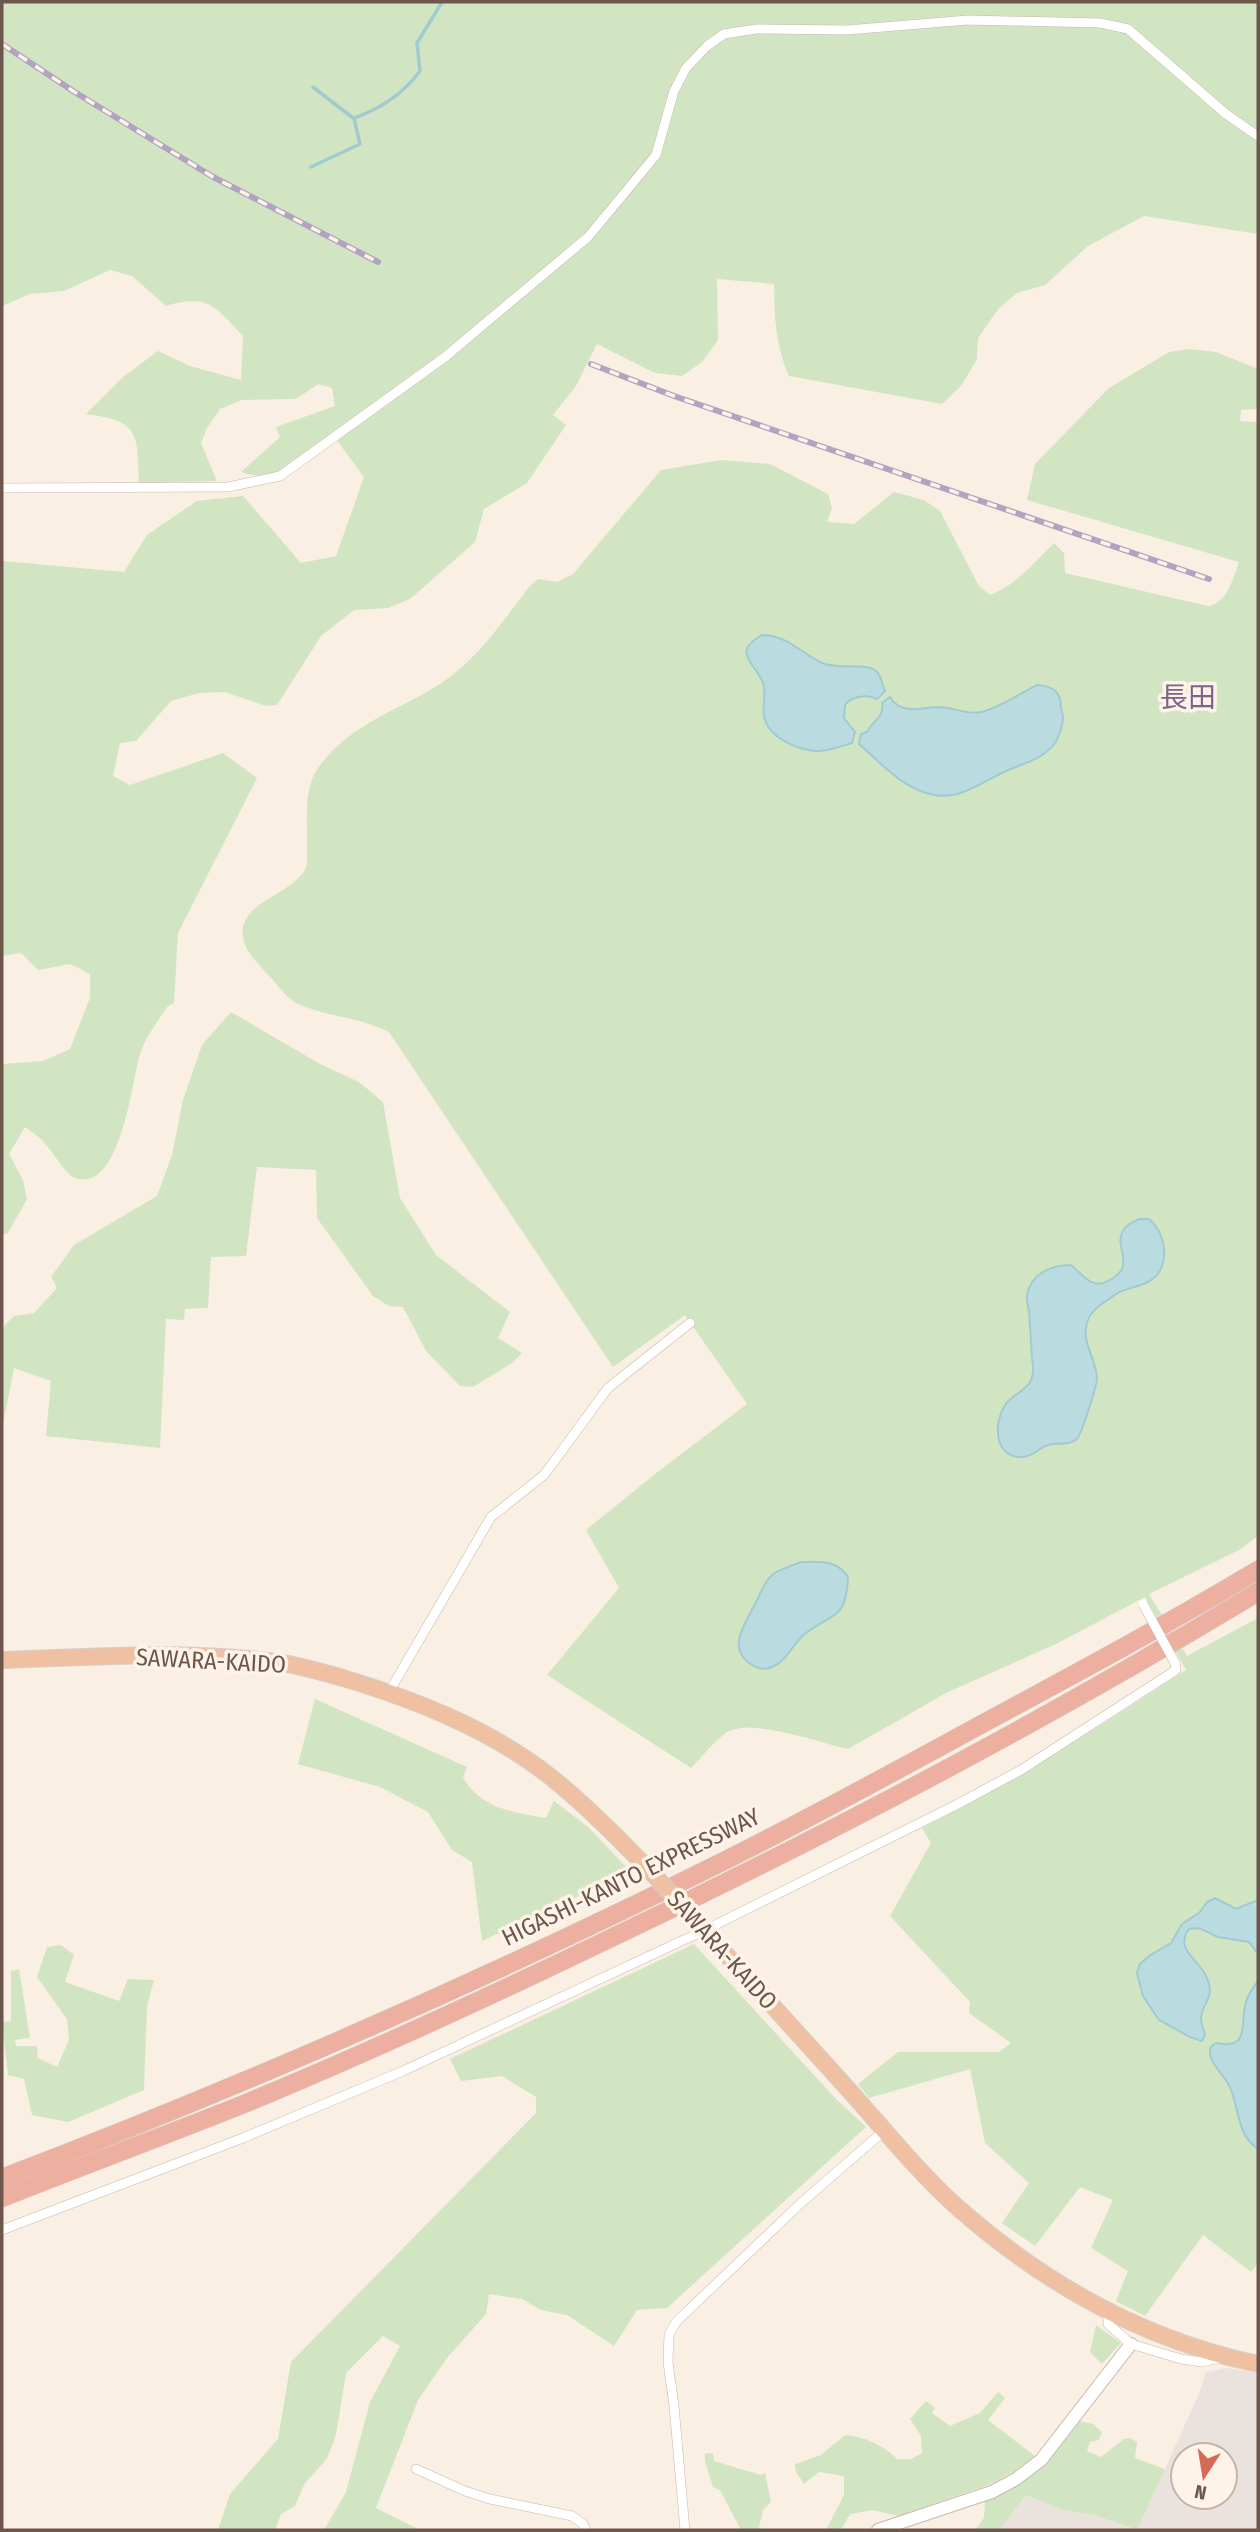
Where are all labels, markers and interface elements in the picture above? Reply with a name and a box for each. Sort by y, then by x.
district label: 長田 [1160,681,1216,714]
street label: SAWARA-KAIDO [135,1643,287,1679]
street label: HIGASHI-KANTO EXPRESSWAY [497,1802,765,1952]
street label: SAWARA-KAIDO [661,1885,783,2015]
north arrow [1169,2441,1239,2511]
text: N [1193,2480,1209,2505]

